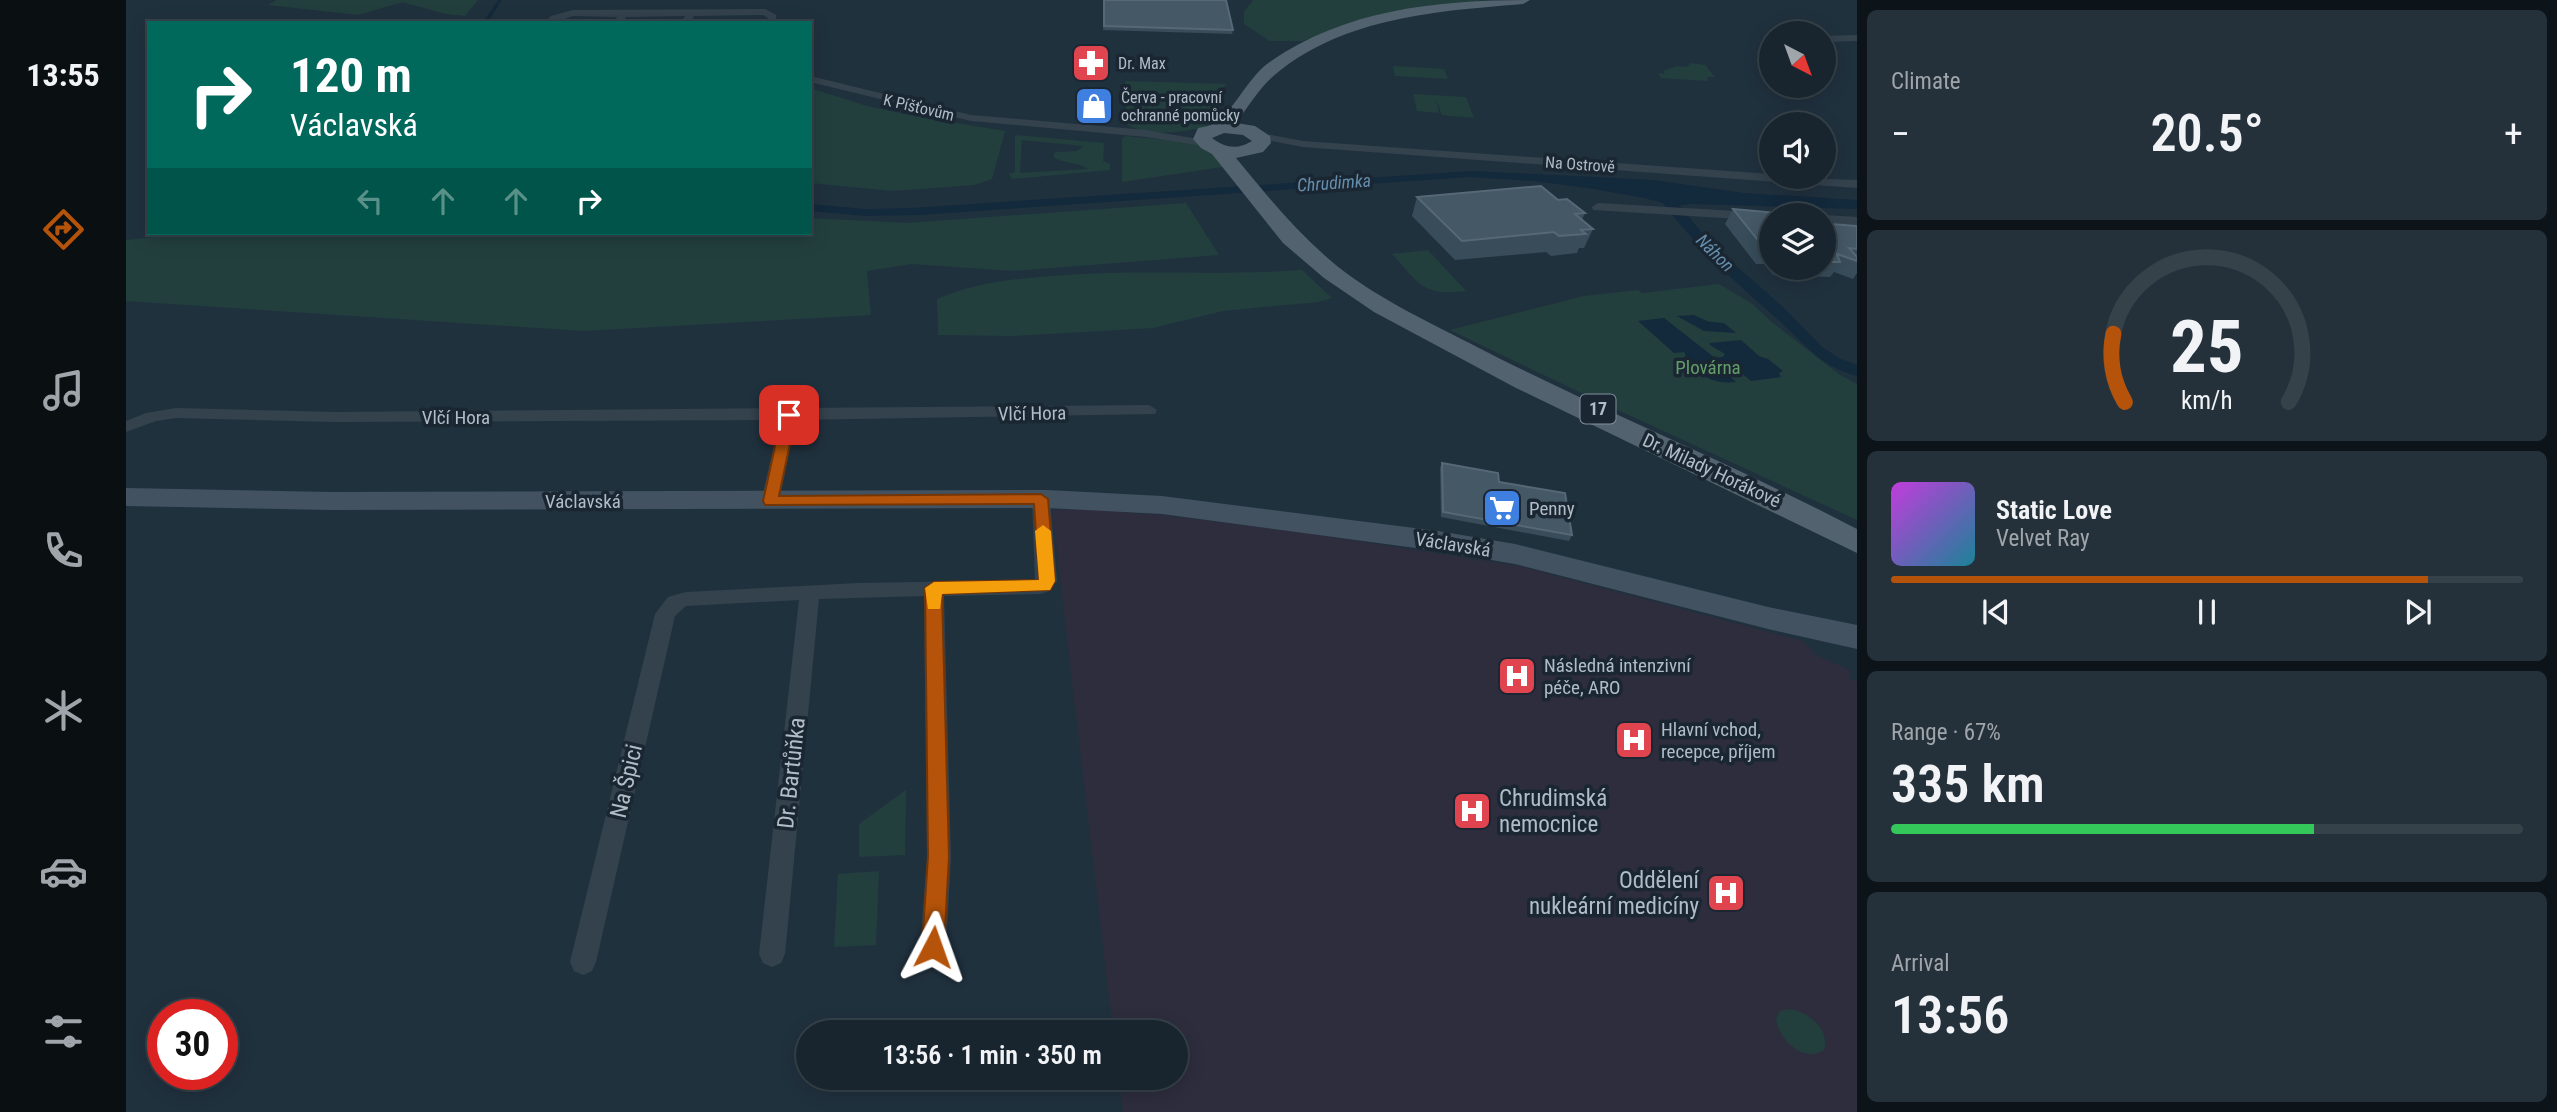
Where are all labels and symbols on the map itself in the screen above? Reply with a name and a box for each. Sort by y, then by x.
north arrow [1759,21,1836,98]
pharmacy icon: Dr. Max [1070,42,1112,84]
place label: Dr. Max [1118,54,1166,73]
shop icon: Červa - pracovní ochranné pomůcky [1073,85,1115,127]
place label: Červa - pracovní ochranné pomůcky [1121,87,1240,125]
street label: K Píšťovům [882,90,956,125]
street label: Na Ostrově [1544,153,1615,176]
water label: Chrudimka [1296,169,1372,196]
water label: Náhon [1692,229,1739,276]
park label: Plovárna [1675,356,1741,379]
pin [759,385,819,445]
road number: 17 [1580,394,1616,424]
street label: Vlčí Hora [998,401,1066,426]
street label: Vlčí Hora [422,406,490,429]
street label: Dr. Milady Horákové [1639,428,1784,512]
supermarket icon: Penny [1481,487,1523,529]
street label: Václavská [545,490,621,513]
place label: Penny [1529,497,1575,520]
street label: Václavská [1414,527,1492,562]
place label: Následná intenzivní péče, ARO [1544,654,1692,699]
hospital icon: Následná intenzivní péče, ARO [1496,655,1538,697]
street label: Dr. Bartůňka [772,716,811,830]
place label: Hlavní vchod, recepce, příjem [1661,718,1775,763]
hospital icon: Hlavní vchod, recepce, příjem [1613,719,1655,761]
street label: Na Špici [604,741,648,821]
place label: Chrudimská nemocnice [1499,785,1607,838]
hospital icon: Chrudimská nemocnice [1451,790,1493,832]
place label: Oddělení nukleární medicíny [1529,867,1701,920]
hospital icon: Oddělení nukleární medicíny [1705,872,1747,914]
position arrow [896,910,970,984]
speed limit sign: 30 [147,999,238,1090]

